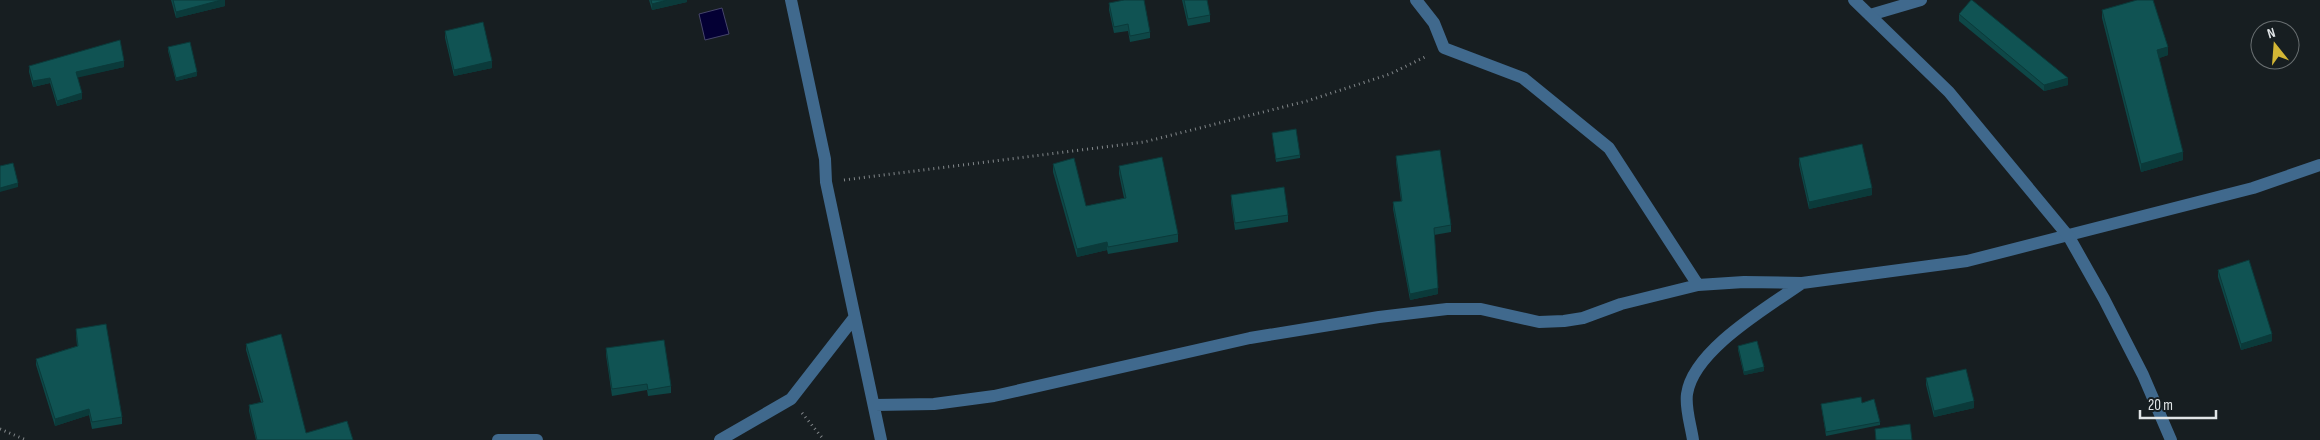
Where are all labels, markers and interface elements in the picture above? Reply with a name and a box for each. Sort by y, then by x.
north arrow [2250,20,2300,70]
text: N [2265,24,2277,42]
scale bar [2140,388,2216,420]
text: 20 m [2148,396,2173,415]

